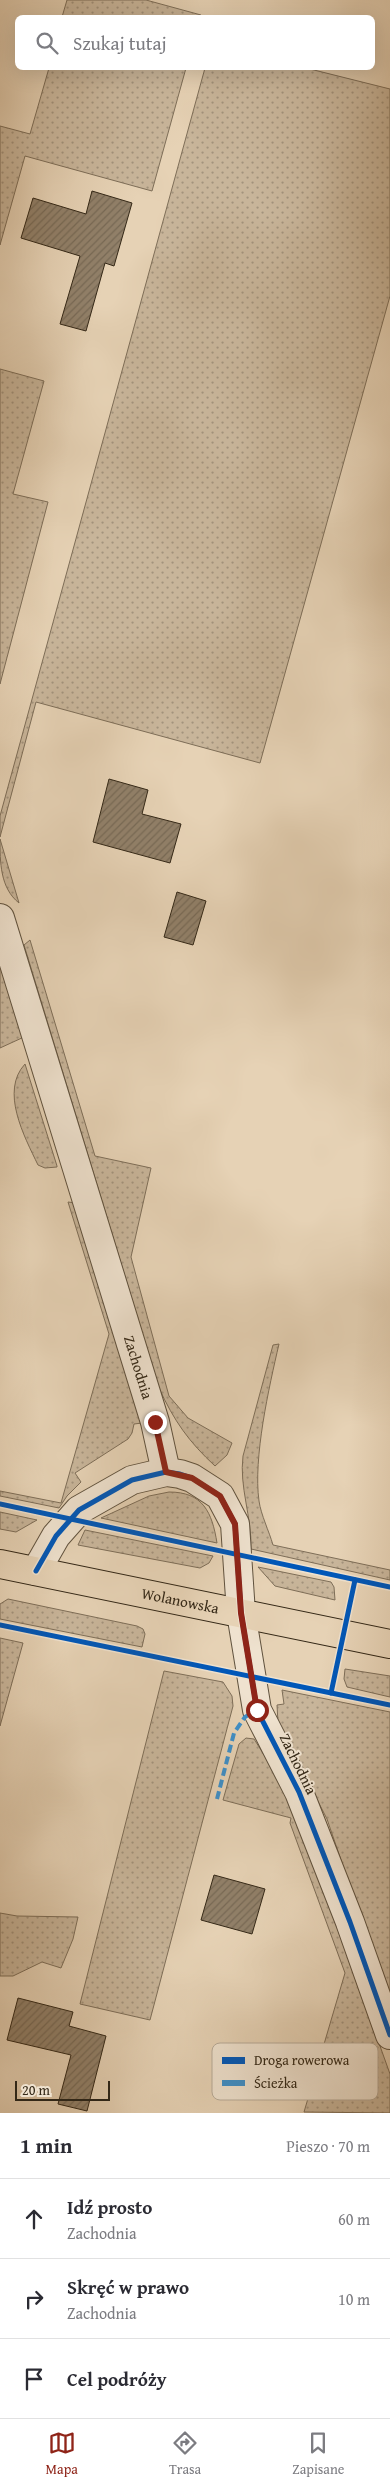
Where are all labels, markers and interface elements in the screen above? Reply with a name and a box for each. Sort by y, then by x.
search box [15,15,375,70]
icon: search [33,29,61,57]
text: Szukaj tutaj [73,29,167,57]
street label: Zachodnia [119,1333,158,1401]
route end [144,1411,167,1434]
street label: Wolanowska [140,1582,221,1619]
route start [246,1699,269,1722]
street label: Zachodnia [275,1730,322,1798]
legend [212,2043,378,2100]
text: Droga rowerowa [254,2050,350,2070]
text: Ścieżka [254,2073,298,2093]
scale bar [15,2078,110,2101]
text: 20 m [22,2080,50,2100]
text: 1 min [20,2130,72,2161]
text: Pieszo · 70 m [286,2134,370,2158]
text: Idź prosto [67,2193,152,2221]
icon: ahead [20,2205,48,2233]
text: 60 m [338,2207,370,2231]
text: Zachodnia [67,2221,137,2245]
text: Skręć w prawo [67,2273,189,2301]
icon: right [20,2285,48,2313]
text: 10 m [338,2287,370,2311]
text: Zachodnia [67,2301,137,2325]
icon: arrive [20,2365,48,2393]
text: Cel podróży [67,2365,167,2393]
tab: Mapa [46,2429,78,2479]
tab: Trasa [169,2429,201,2479]
tab: Zapisane [292,2429,344,2479]

